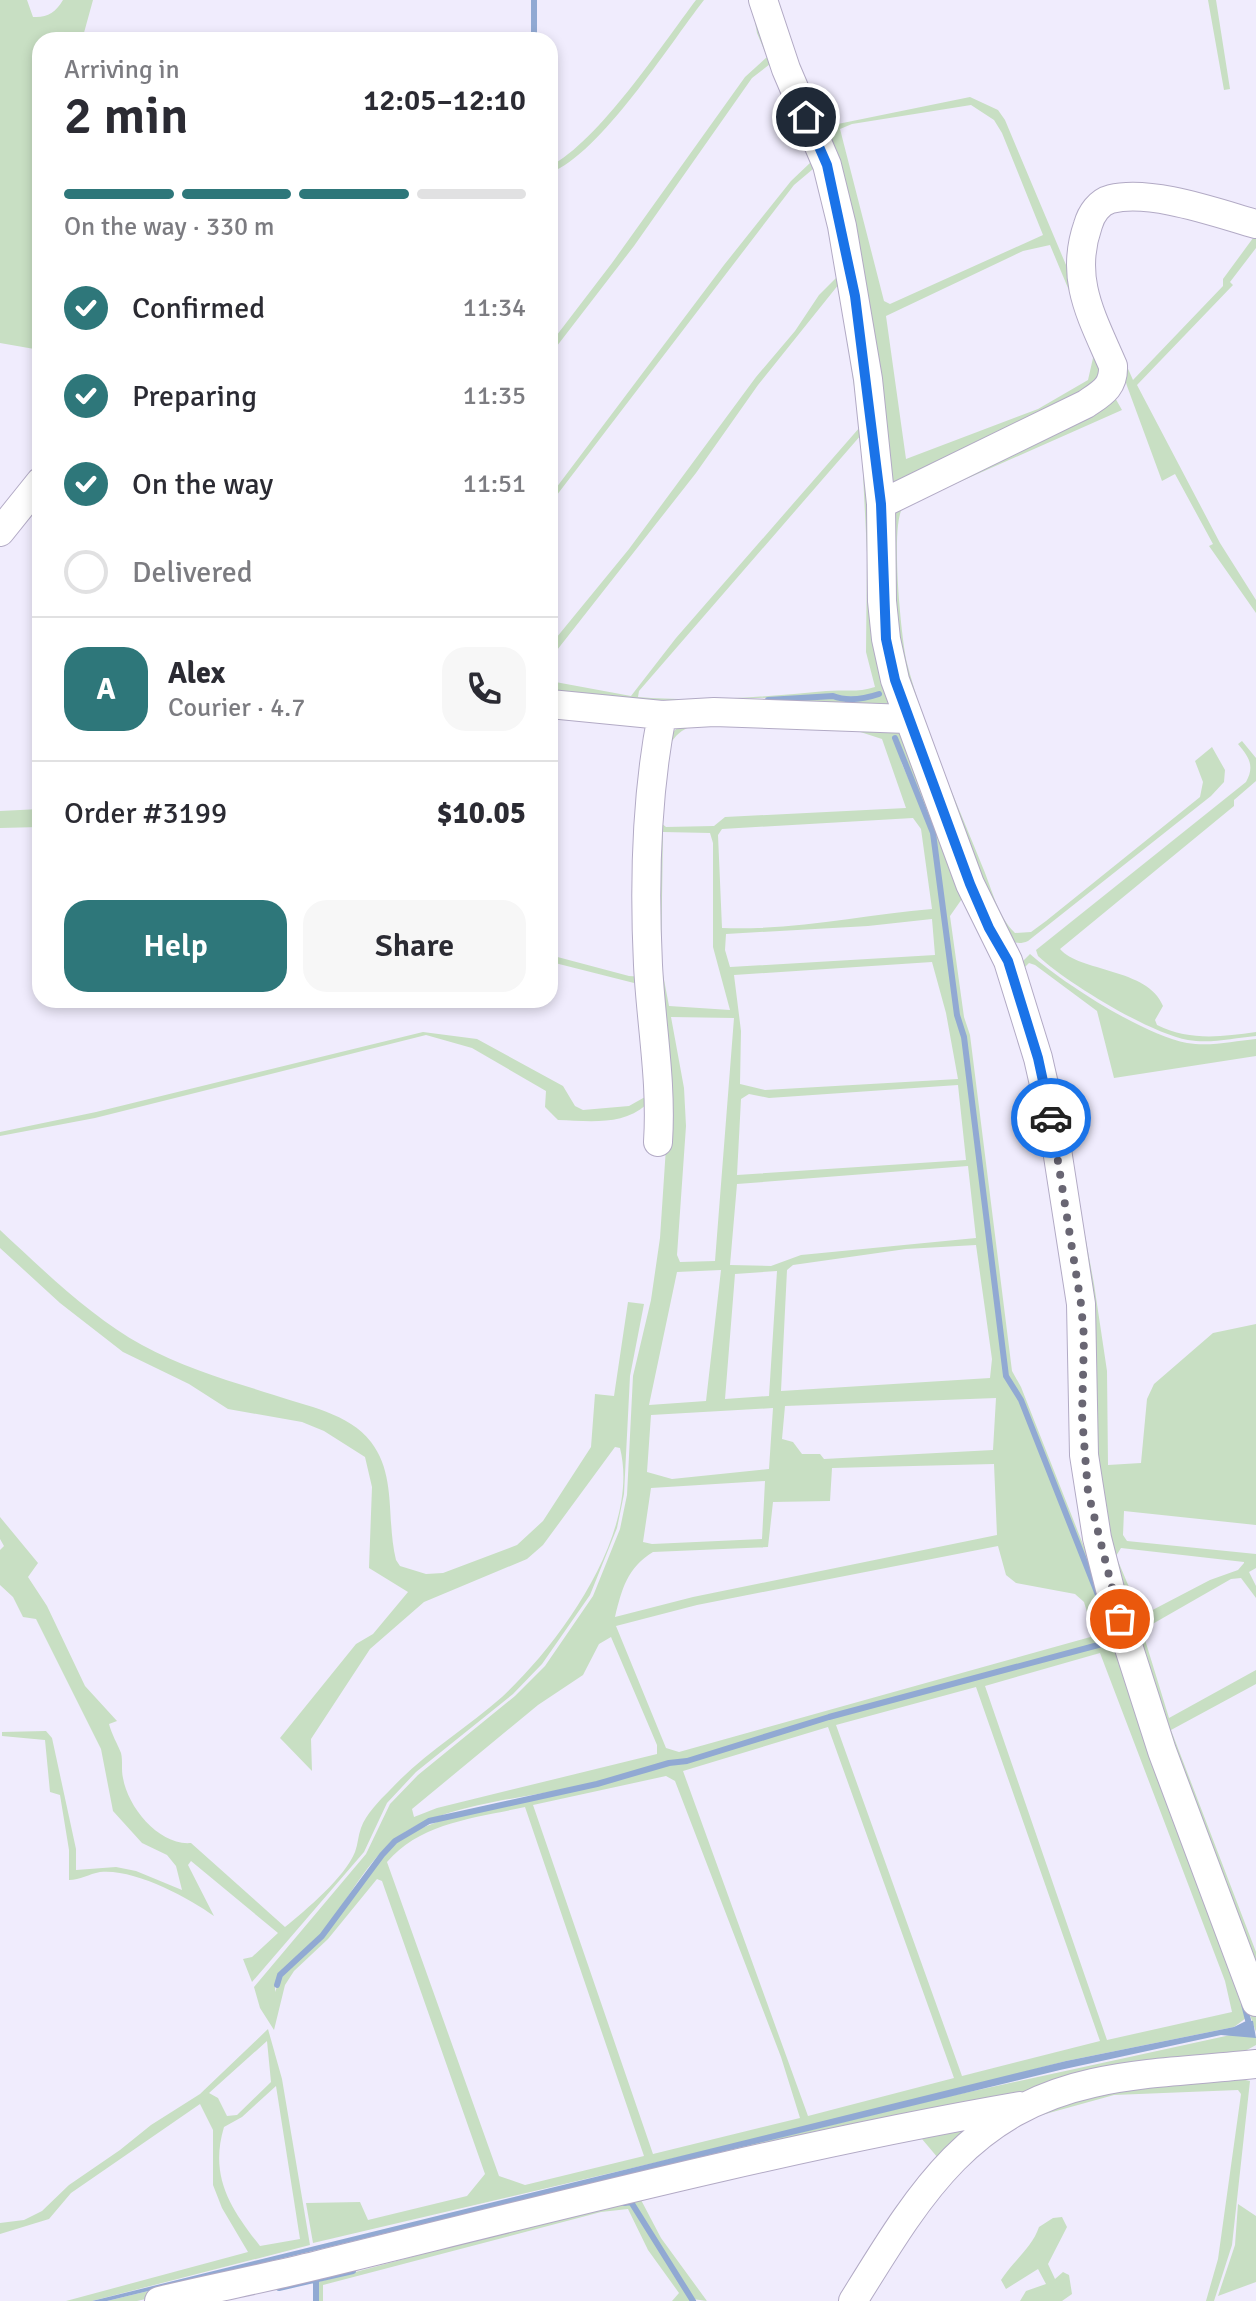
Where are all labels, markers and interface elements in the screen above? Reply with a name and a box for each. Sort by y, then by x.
text: Arriving in [64,54,180,86]
text: 12:05–12:10 [363,82,526,119]
pin [772,83,840,151]
text: 2 min [64,84,189,148]
icon: home [784,95,828,139]
text: On the way · 330 m [64,211,274,243]
icon: check [64,286,108,330]
text: Confirmed [132,290,265,327]
text: 11:34 [463,292,526,324]
icon: check [64,374,108,418]
text: Preparing [132,378,257,415]
text: 11:35 [463,380,526,412]
icon: check [64,462,108,506]
text: On the way [132,466,273,503]
text: 11:51 [463,468,526,500]
text: Delivered [132,554,253,591]
button: phone [442,647,526,731]
text: Alex [168,655,225,692]
text: A [96,671,116,708]
text: Courier · 4.7 [168,692,305,724]
text: Order #3199 [64,795,227,832]
text: $10.05 [436,795,526,832]
button: Help [64,900,287,992]
button: Share [303,900,526,992]
courier [1011,1078,1091,1158]
icon: car [1029,1096,1073,1140]
pin [1086,1585,1154,1653]
icon: bag [1098,1597,1142,1641]

